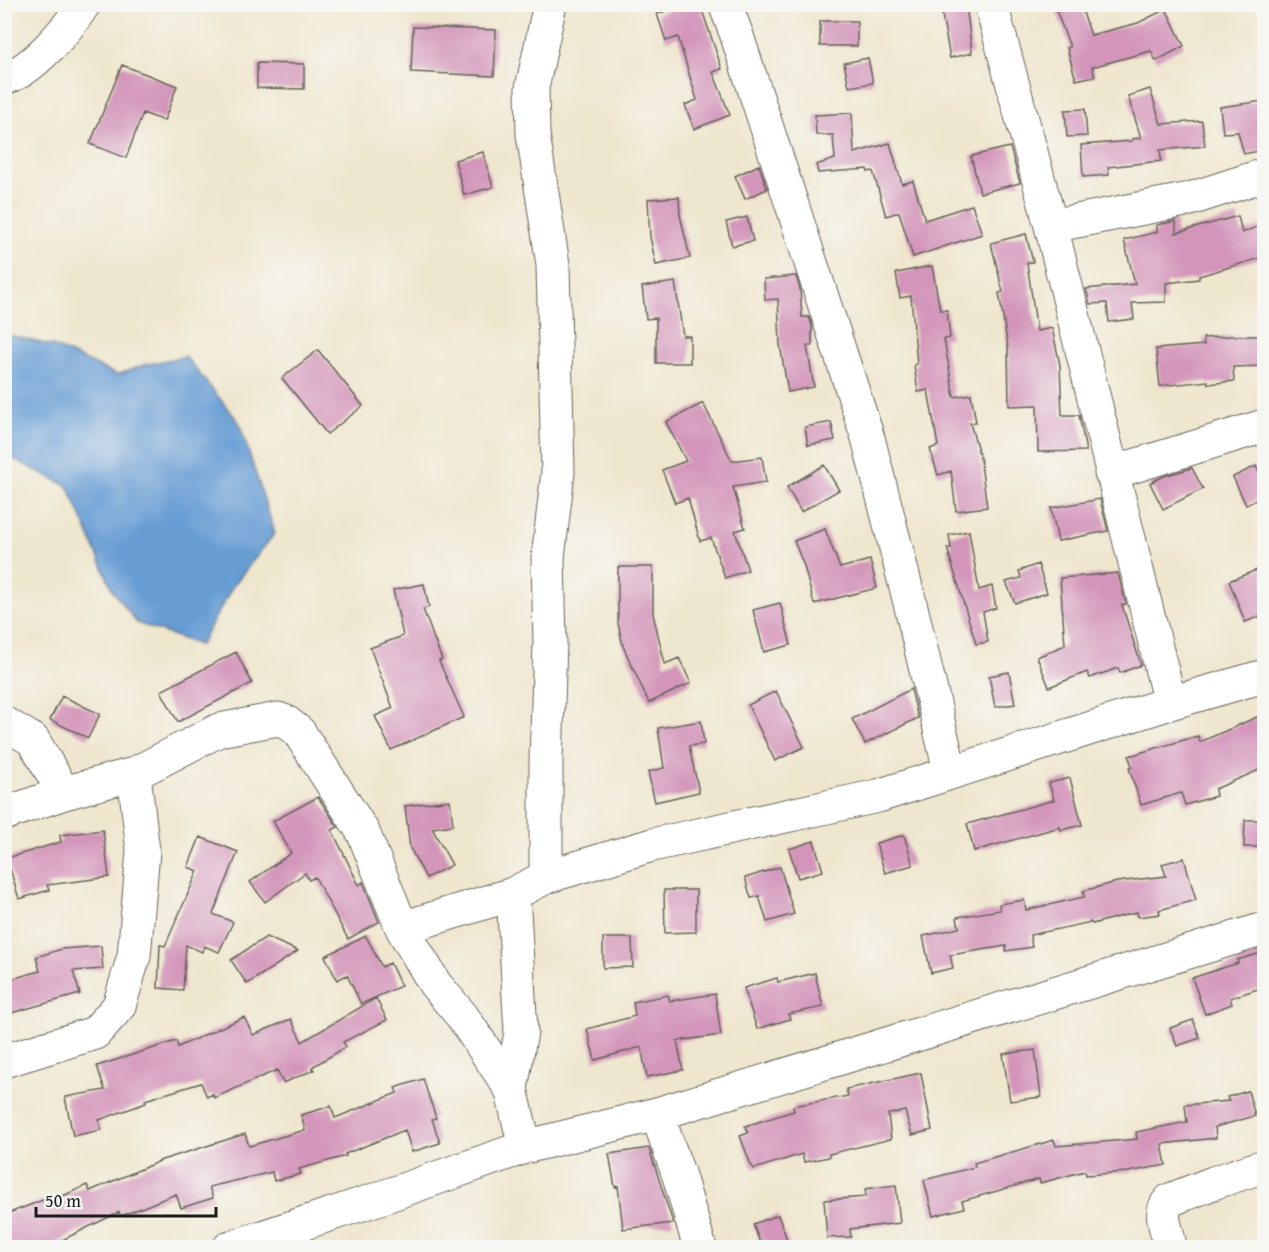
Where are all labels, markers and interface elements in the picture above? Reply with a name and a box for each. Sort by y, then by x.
scale bar [36,1180,216,1218]
text: 50 m [45,1187,81,1214]

